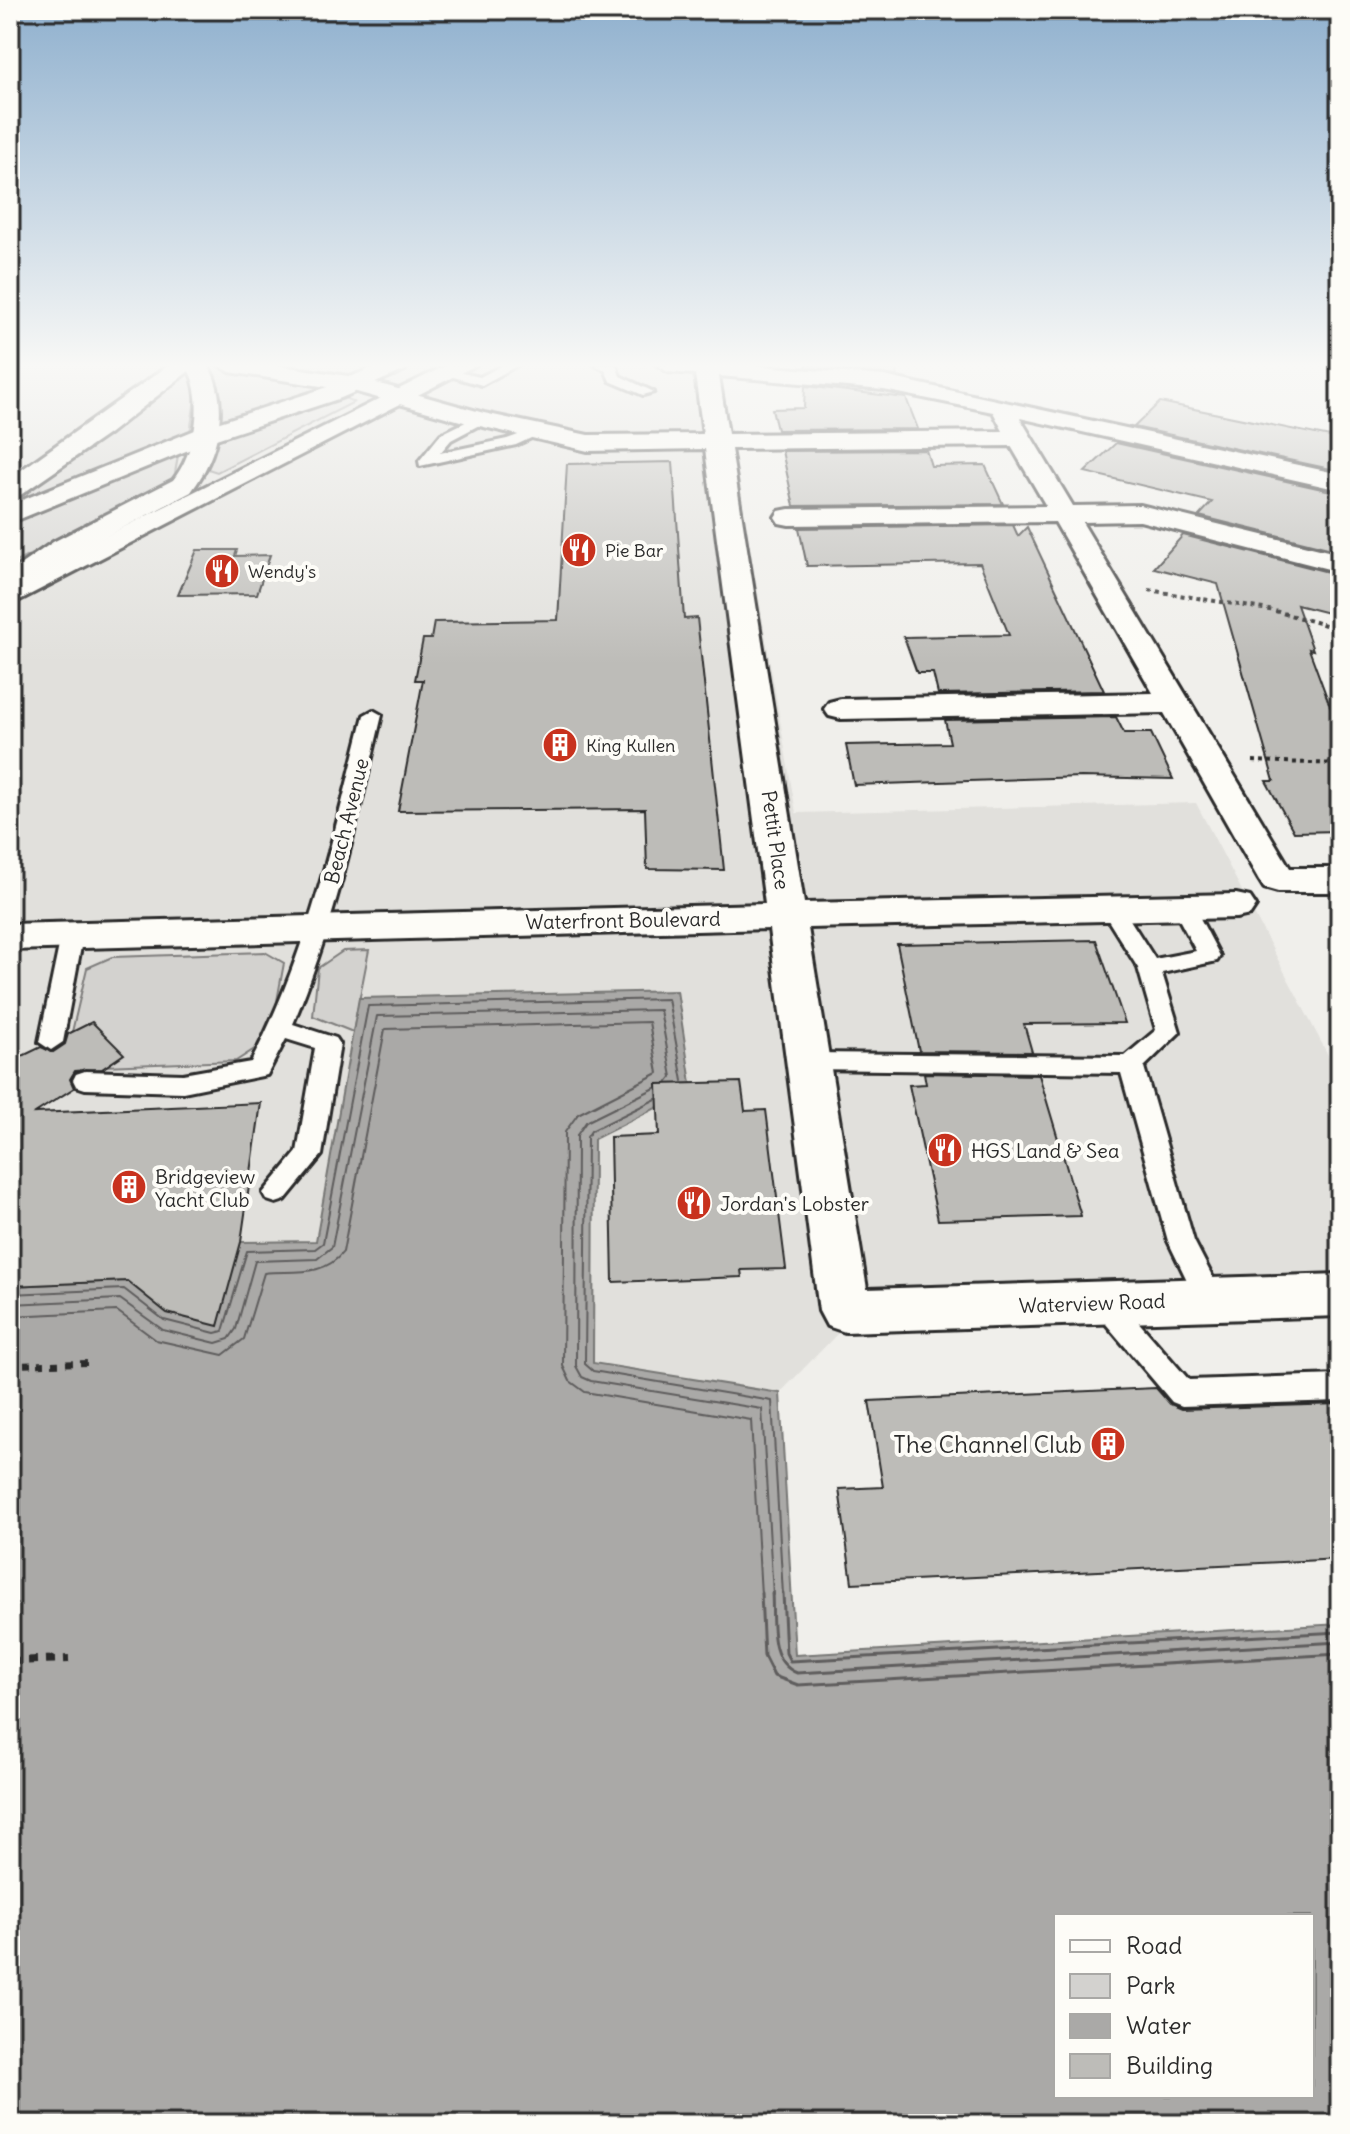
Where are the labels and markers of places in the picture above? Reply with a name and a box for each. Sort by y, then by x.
restaurant icon: Pie Bar [560,531,598,569]
place label: Pie Bar [605,539,664,562]
restaurant icon: Wendy's [203,552,241,590]
place label: Wendy's [248,560,316,583]
building icon: King Kullen [541,726,579,764]
place label: King Kullen [586,734,676,757]
restaurant icon: HGS Land & Sea [926,1131,964,1169]
place label: HGS Land & Sea [971,1138,1119,1163]
place label: Bridgeview Yacht Club [155,1164,255,1212]
building icon: Bridgeview Yacht Club [110,1168,148,1206]
restaurant icon: Jordan's Lobster [675,1184,713,1222]
place label: Jordan's Lobster [720,1191,869,1216]
building icon: The Channel Club [1089,1425,1127,1463]
place label: The Channel Club [893,1429,1082,1459]

